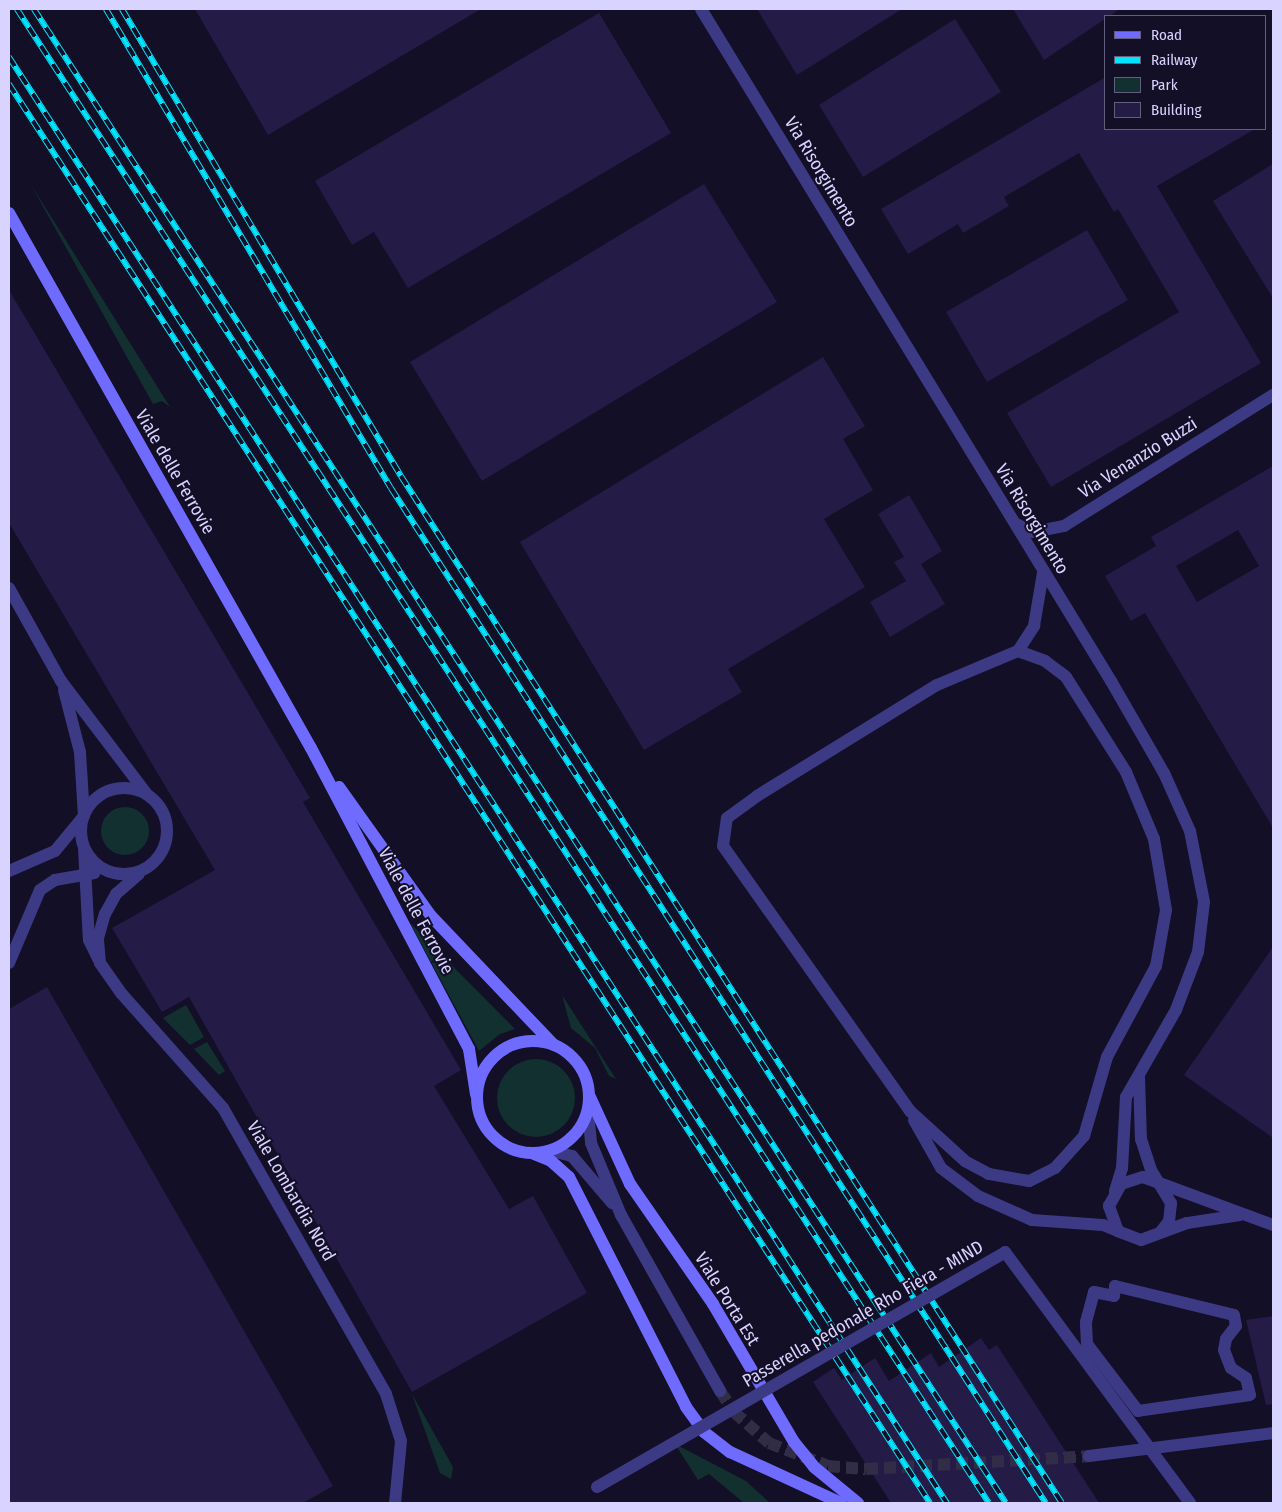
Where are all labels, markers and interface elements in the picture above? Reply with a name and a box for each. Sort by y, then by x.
legend [1104,15,1267,130]
text: Road [1151,26,1182,44]
text: Railway [1151,51,1198,69]
text: Park [1151,76,1178,94]
text: Building [1151,101,1202,119]
street label: Via Risorgimento [780,113,862,231]
street label: Viale delle Ferrovie [131,406,219,538]
street label: Via Venanzio Buzzi [1075,413,1201,503]
street label: Via Risorgimento [991,460,1073,578]
street label: Viale delle Ferrovie [374,844,458,978]
street label: Viale Lombardia Nord [242,1117,340,1265]
street label: Passerella pedonale Rho Fiera - MIND [739,1236,987,1392]
street label: Viale Porta Est [690,1249,764,1349]

